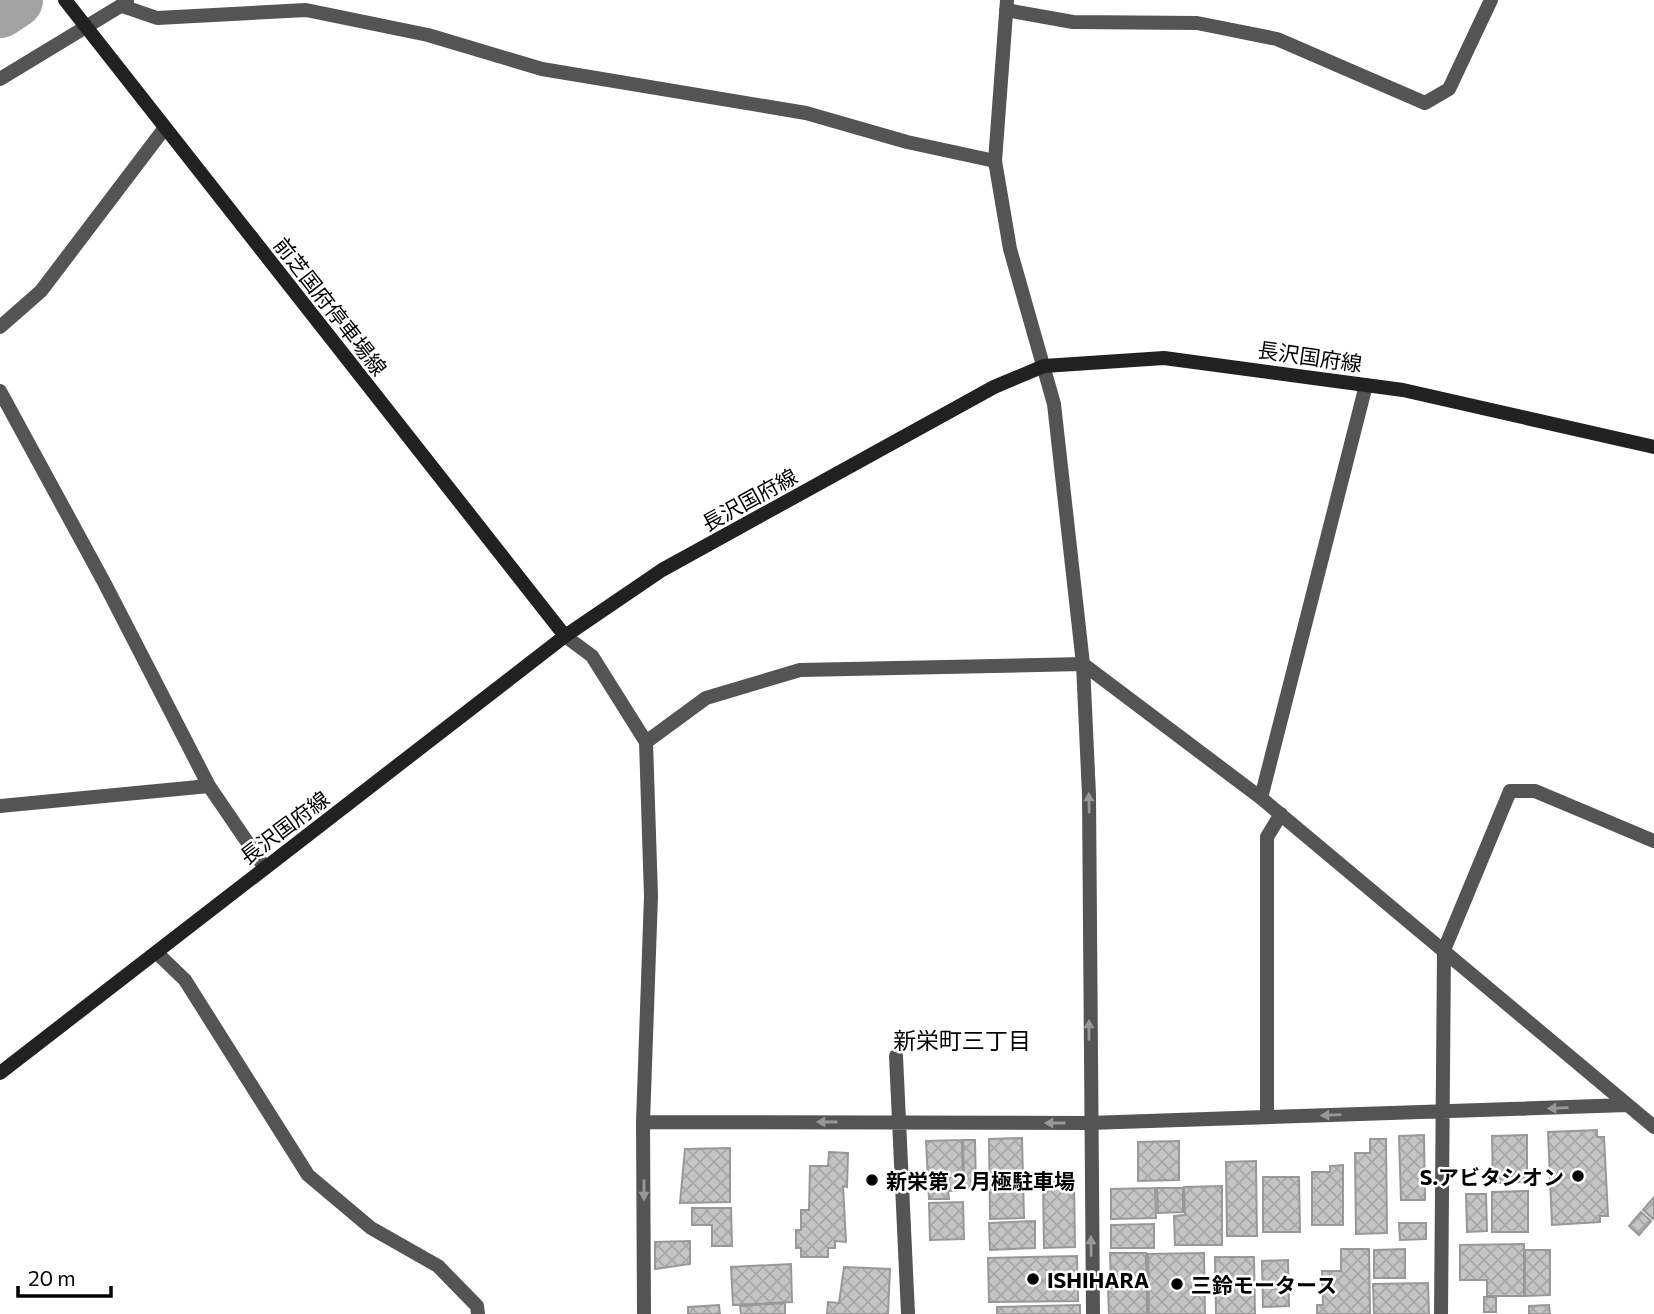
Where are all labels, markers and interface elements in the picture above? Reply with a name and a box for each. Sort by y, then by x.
street label: 前芝国府停車場線 [269,232,393,380]
street label: 長沢国府線 [1256,336,1364,376]
street label: 長沢国府線 [697,463,801,535]
street label: 長沢国府線 [235,785,333,869]
one-way arrow [1083,791,1095,813]
one-way arrow [1083,1019,1095,1041]
district label: 新栄町三丁目 [893,1026,1031,1054]
one-way arrow [1547,1102,1569,1113]
one-way arrow [1320,1109,1342,1121]
one-way arrow [816,1116,838,1128]
one-way arrow [1043,1117,1065,1129]
place label: S.アビタシオン [1420,1164,1564,1189]
place label: 新栄第２月極駐車場 [886,1168,1075,1193]
marker: S.アビタシオン [1570,1168,1586,1184]
marker: 新栄第２月極駐車場 [864,1172,880,1188]
one-way arrow [638,1179,650,1201]
one-way arrow [1086,1235,1097,1257]
scale bar [18,1254,110,1298]
text: 20 m [28,1265,76,1290]
place label: ISHIHARA [1047,1267,1149,1292]
marker: ISHIHARA [1025,1271,1041,1287]
place label: 三鈴モータース [1191,1272,1337,1297]
marker: 三鈴モータース [1169,1276,1185,1292]

